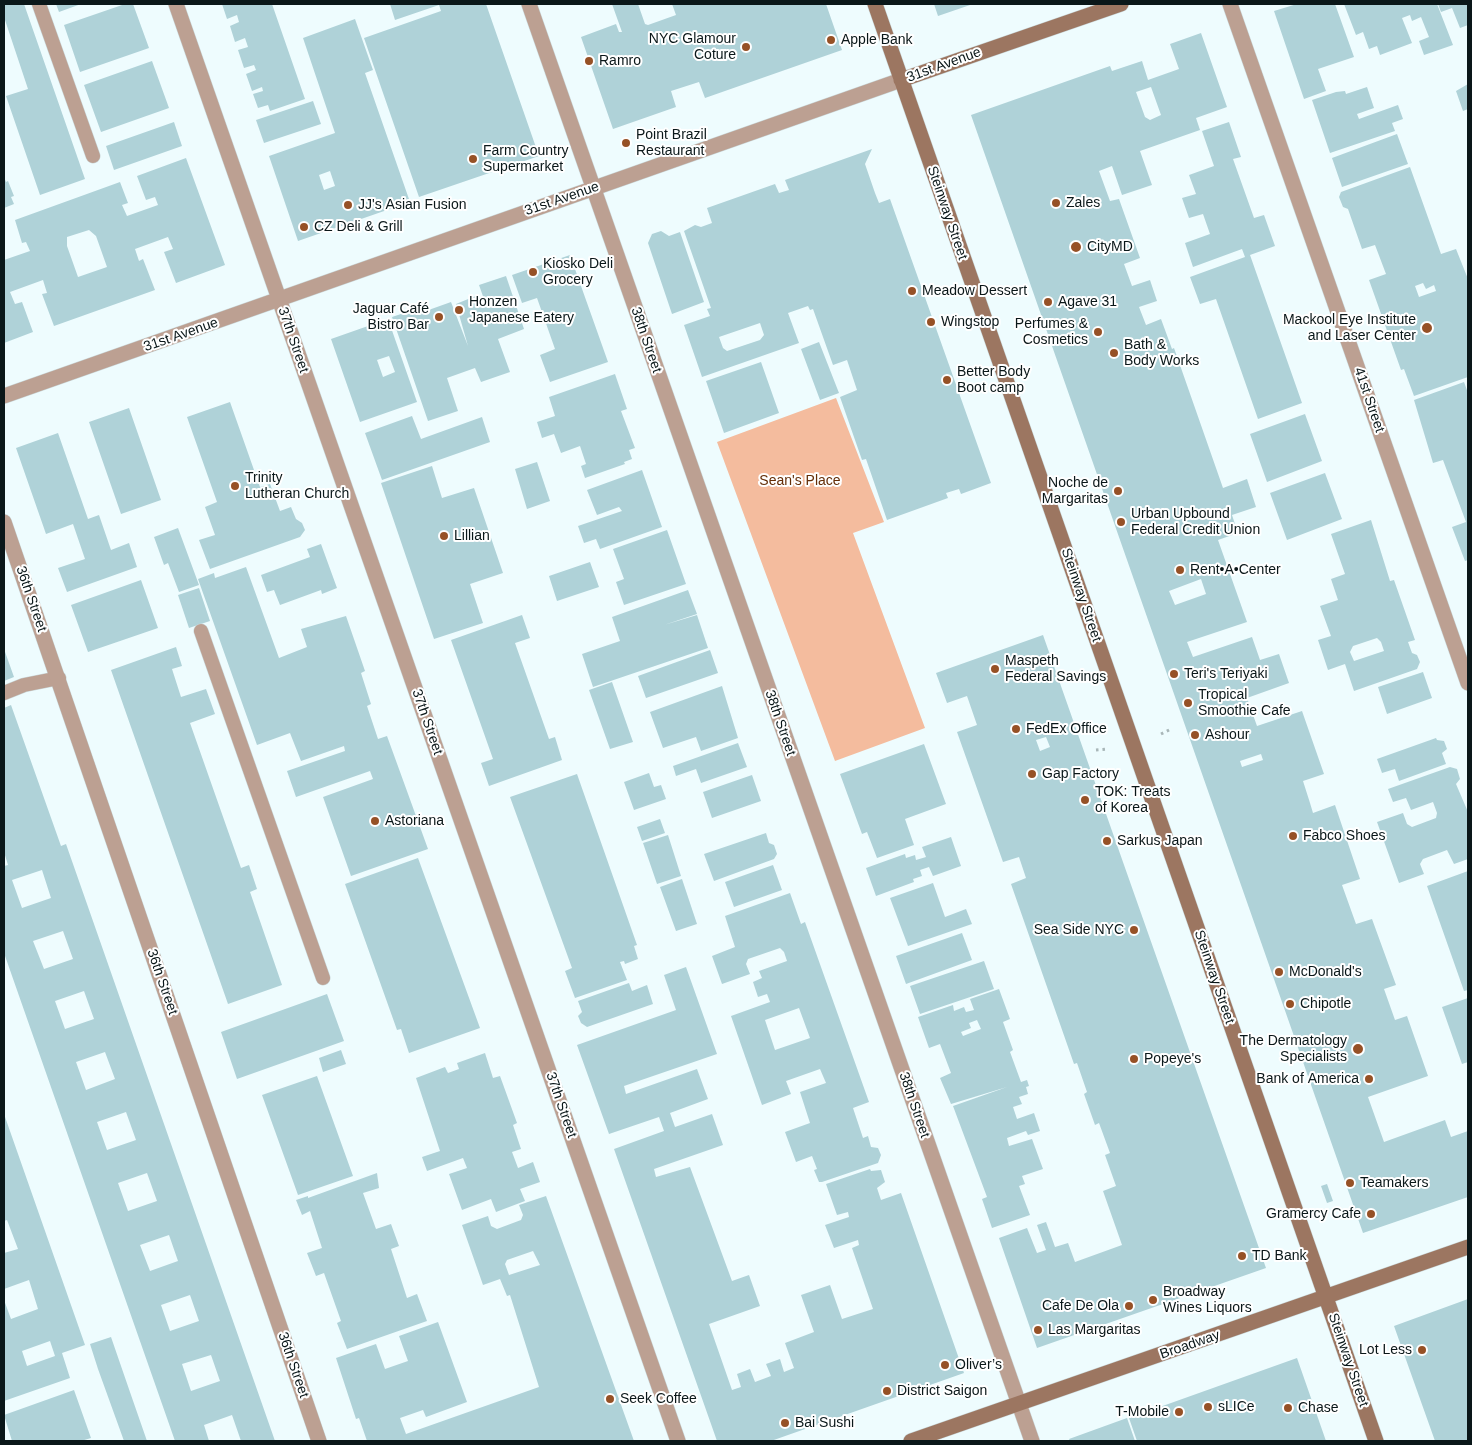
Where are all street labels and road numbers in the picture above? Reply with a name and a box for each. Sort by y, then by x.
street label: 31st Avenue [905,44,983,86]
street label: Steinway Street [923,164,971,262]
street label: 31st Avenue [523,178,601,220]
street label: 37th Street [274,305,312,375]
street label: 38th Street [627,305,665,375]
street label: 31st Avenue [142,314,220,356]
street label: 41st Street [1350,365,1388,435]
street label: Steinway Street [1057,546,1105,644]
street label: 36th Street [12,564,50,634]
street label: 37th Street [408,687,446,757]
street label: 38th Street [761,688,799,758]
street label: Steinway Street [1190,928,1238,1026]
street label: 36th Street [143,947,181,1017]
street label: 37th Street [542,1070,580,1140]
street label: 38th Street [895,1070,933,1140]
street label: Steinway Street [1324,1311,1372,1409]
street label: Broadway [1158,1327,1222,1363]
street label: 36th Street [274,1330,312,1400]

